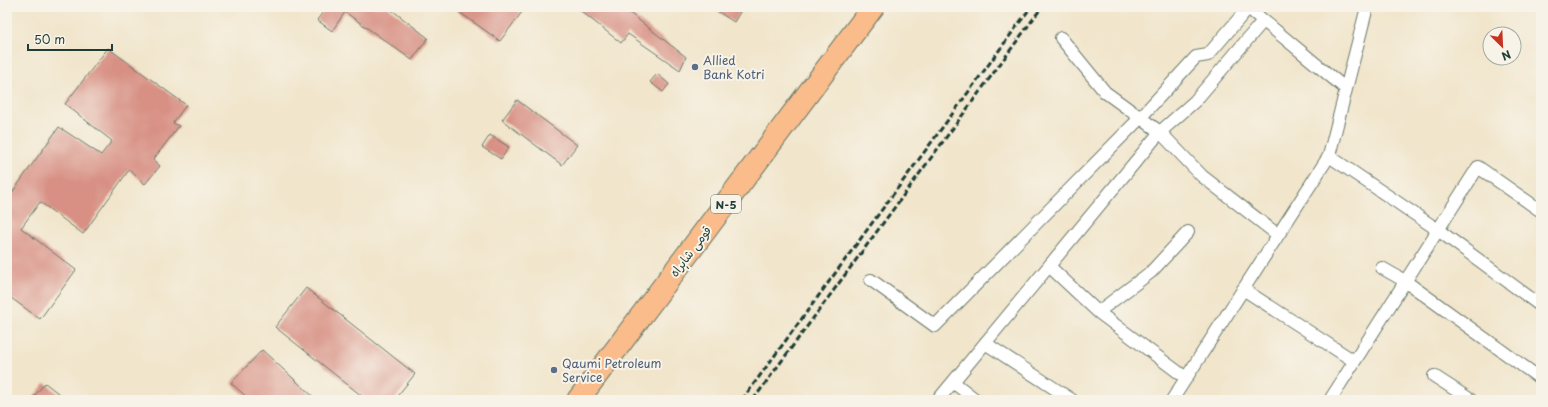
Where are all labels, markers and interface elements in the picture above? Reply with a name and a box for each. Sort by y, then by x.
scale bar [28,26,112,52]
north arrow [1482,26,1522,66]
text: 50 m [34,30,65,48]
text: N [1499,46,1514,65]
place label: Allied Bank Kotri [703,51,765,83]
marker: Allied Bank Kotri [690,62,700,72]
road number: N-5 [711,195,741,213]
street label: قومی شاہراہ [665,222,716,281]
place label: Qaumi Petroleum Service [562,354,661,386]
marker: Qaumi Petroleum Service [549,365,559,375]

